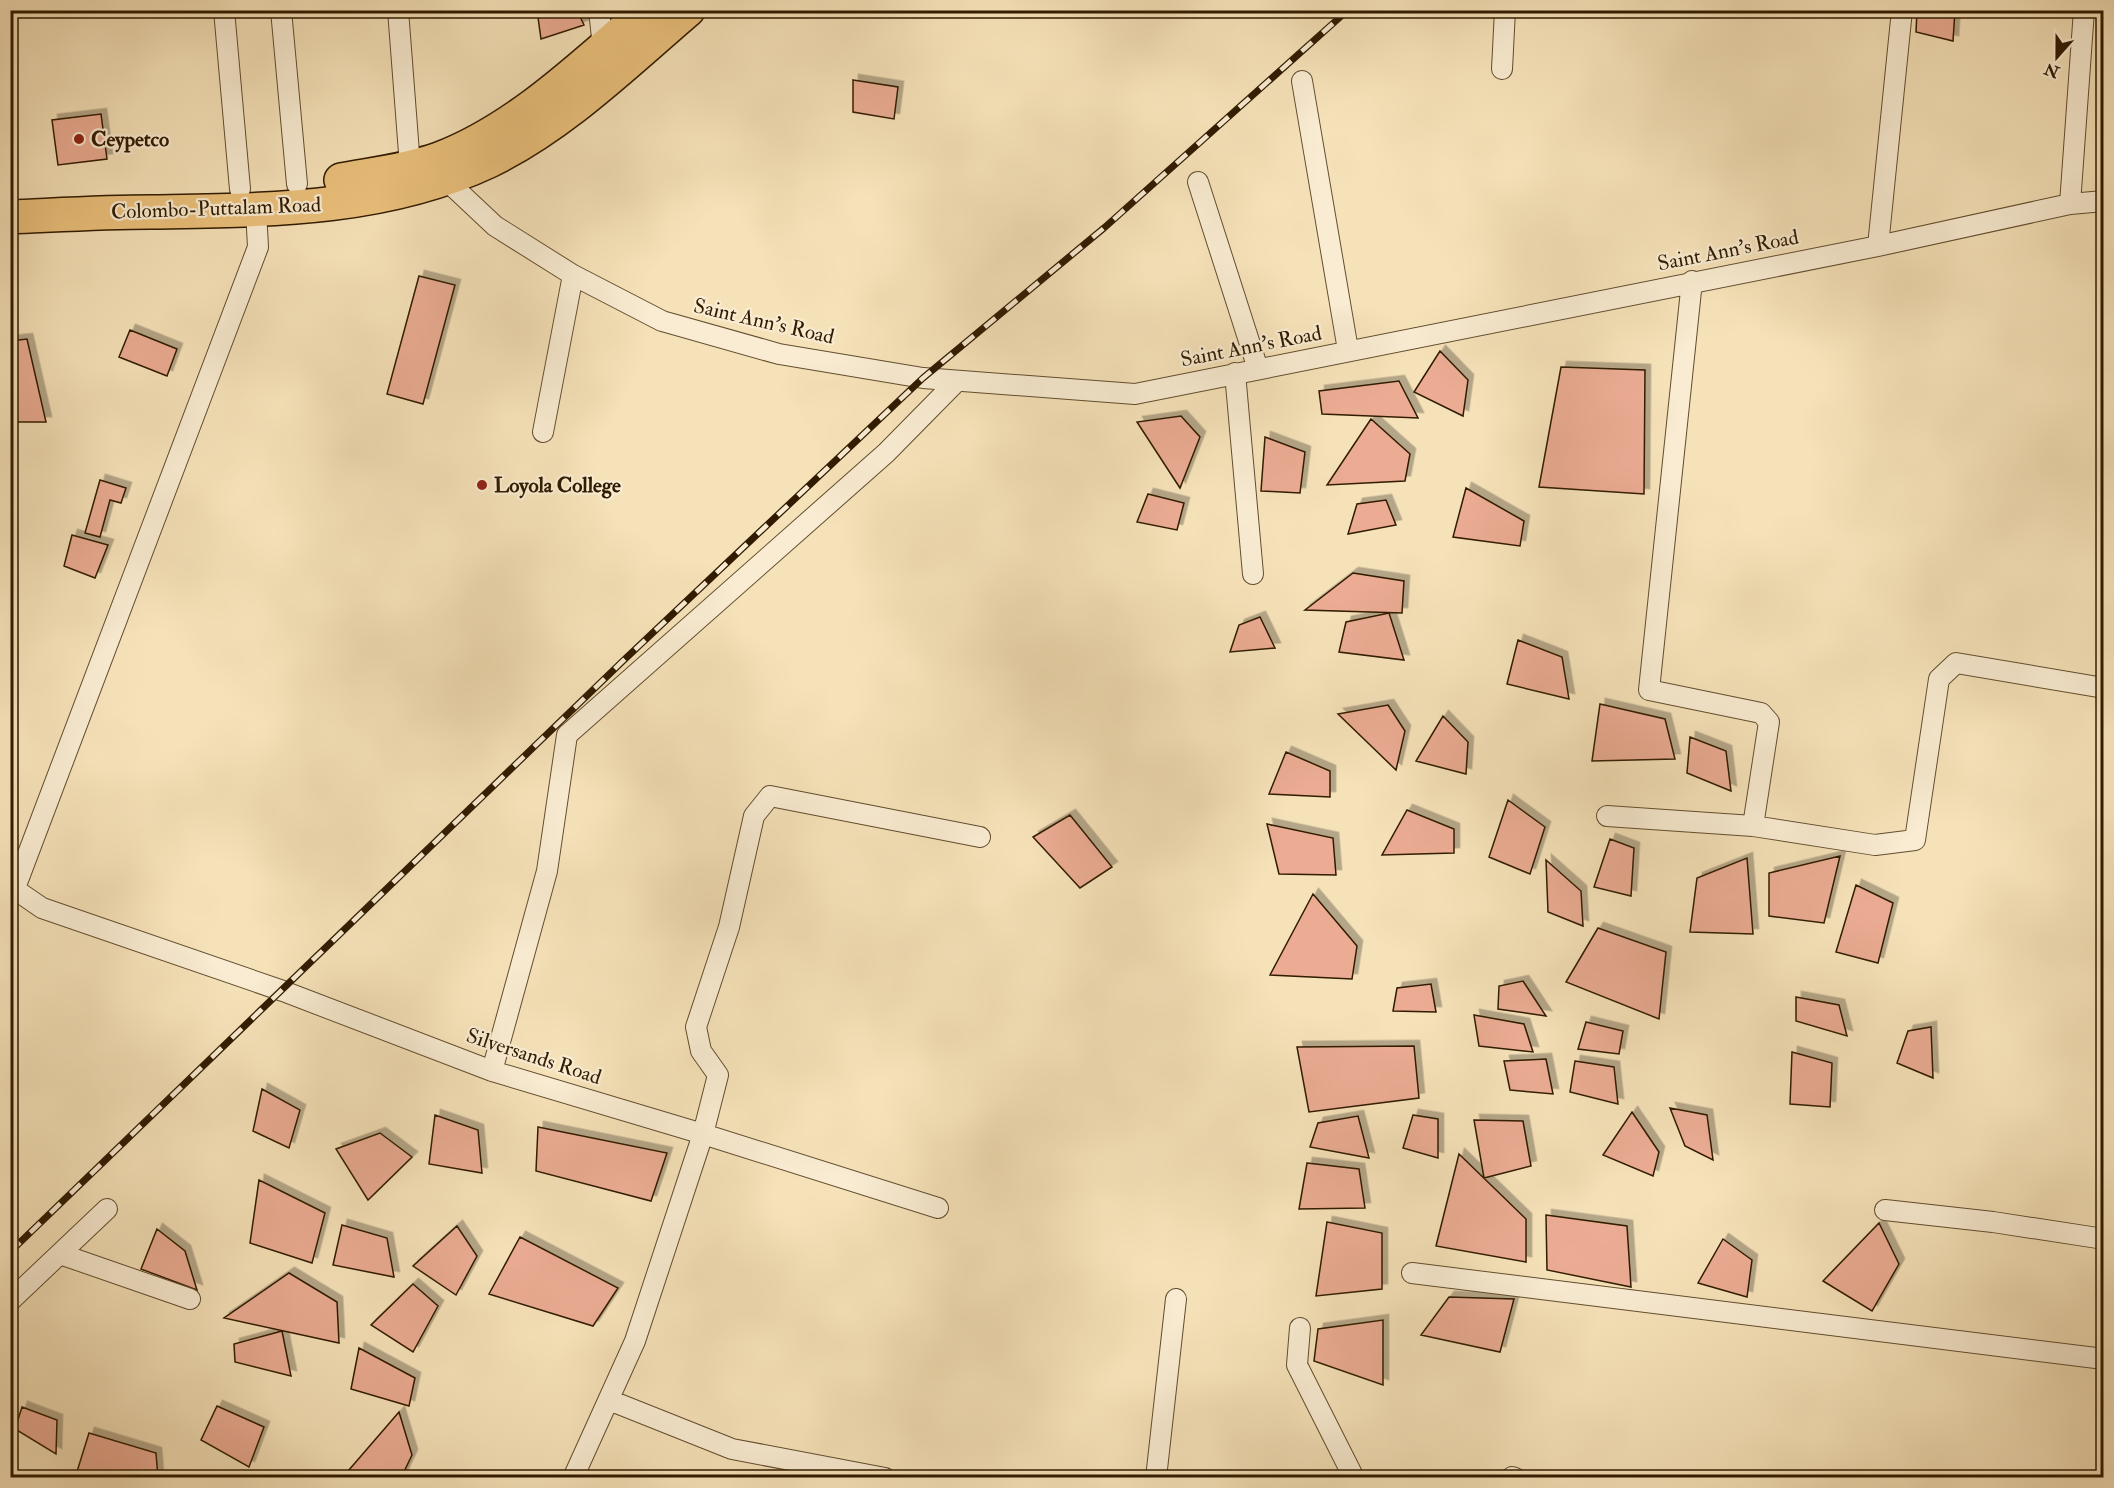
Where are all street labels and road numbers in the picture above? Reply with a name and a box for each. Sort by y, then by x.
street label: Colombo-Puttalam Road [110,191,322,226]
street label: Saint Ann's Road [1655,223,1802,277]
street label: Saint Ann's Road [691,292,837,351]
street label: Saint Ann's Road [1178,319,1325,373]
street label: Silversands Road [463,1022,605,1091]

